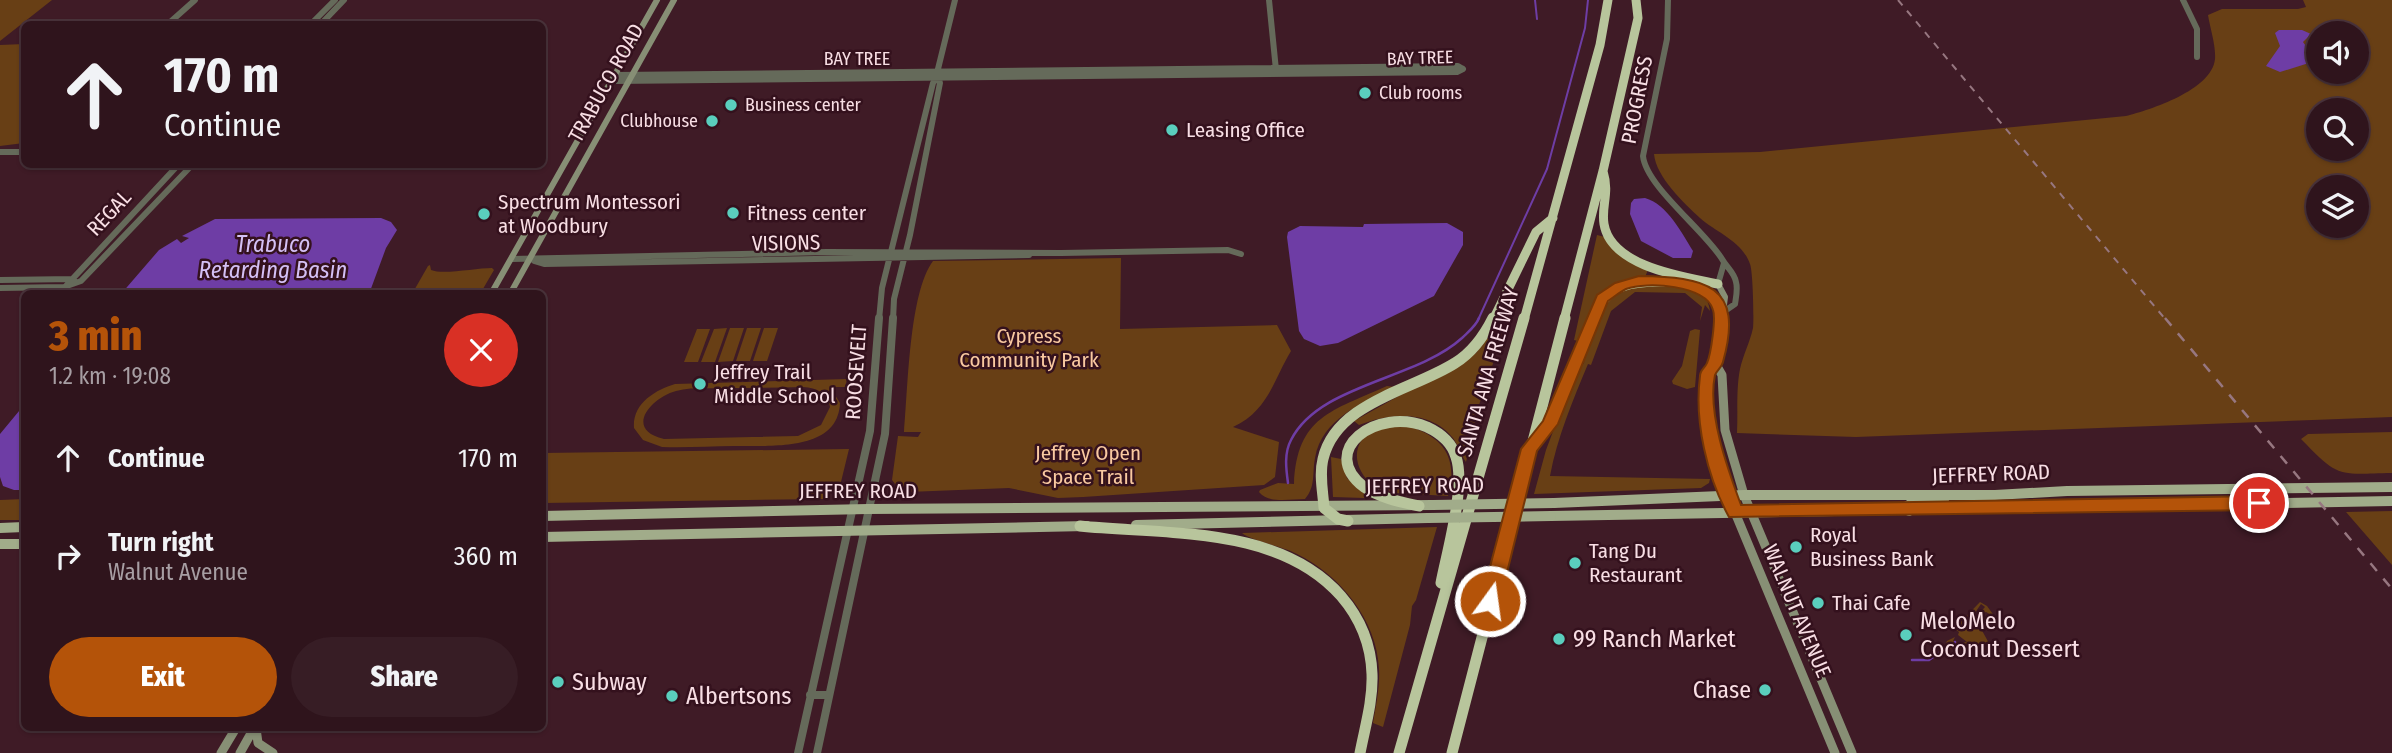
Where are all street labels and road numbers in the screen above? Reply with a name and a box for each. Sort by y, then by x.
street label: TRABUCO ROAD [563,19,649,147]
street label: BAY TREE [1386,46,1454,70]
street label: BAY TREE [824,48,890,70]
street label: PROGRESS [1616,54,1658,146]
street label: REGAL [81,184,137,241]
street label: VISIONS [752,229,820,257]
street label: SANTA ANA FREEWAY [1451,284,1525,460]
street label: ROOSEVELT [840,323,872,421]
street label: JEFFREY ROAD [1932,459,2050,489]
street label: JEFFREY ROAD [1366,472,1484,500]
street label: JEFFREY ROAD [799,478,917,504]
street label: WALNUT AVENUE [1757,541,1837,682]

